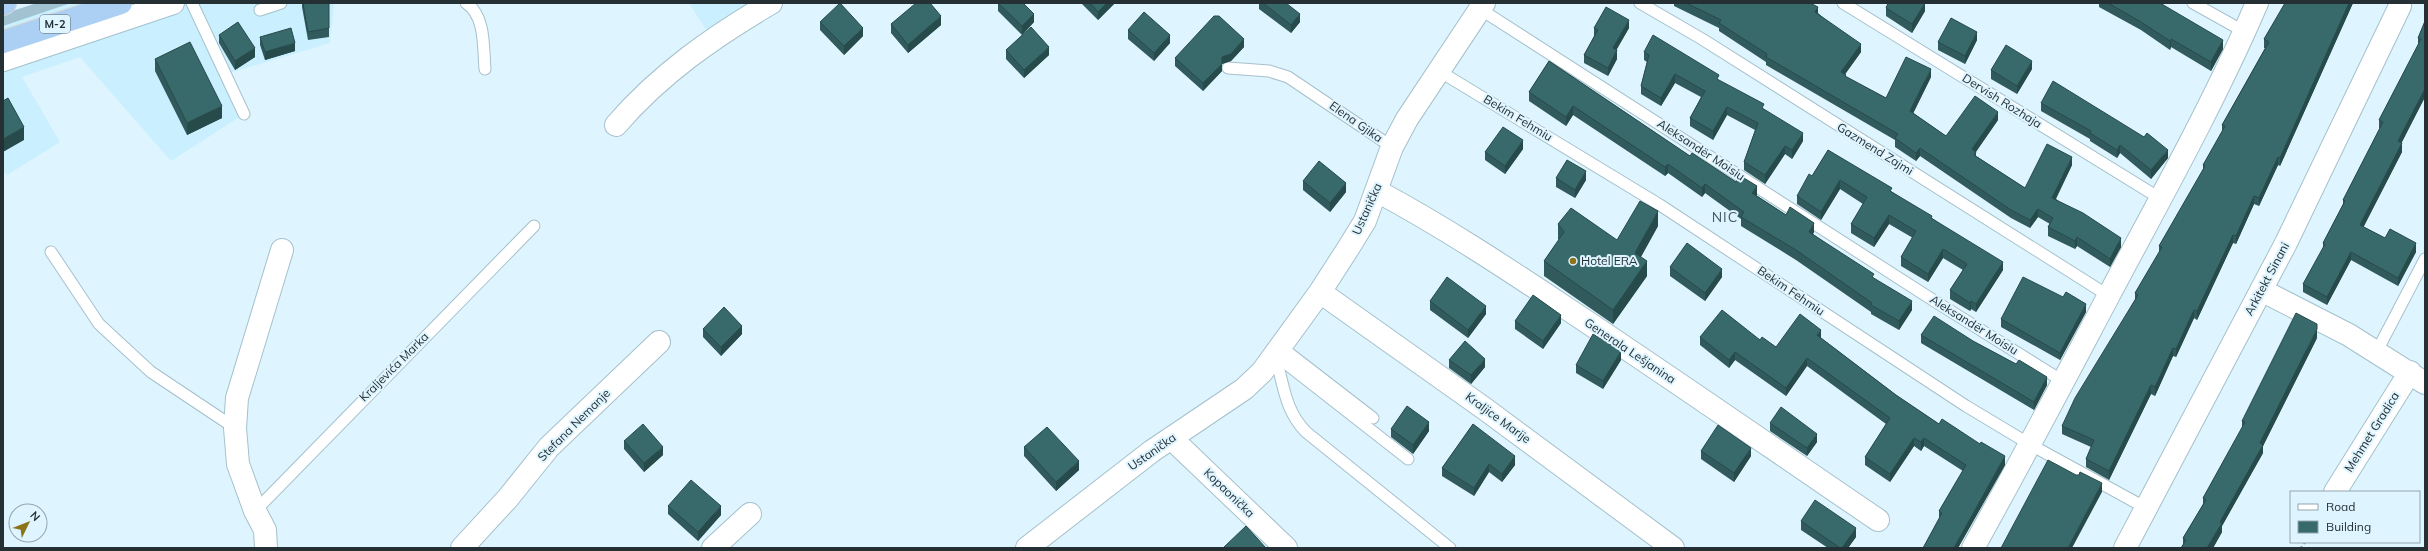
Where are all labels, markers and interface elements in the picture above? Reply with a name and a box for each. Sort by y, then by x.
road number: M-2 [40,15,70,33]
street label: Dervish Rozhaja [1960,70,2045,131]
street label: Bekim Fehmiu [1481,91,1555,144]
street label: Elena Gjika [1327,98,1386,145]
street label: Aleksandër Moisiu [1655,116,1748,183]
street label: Gazmend Zajmi [1834,119,1916,178]
street label: Ustanička [1348,181,1385,237]
district label: NIC [1712,208,1738,226]
street label: Arkitekt Sinani [2241,239,2292,318]
place label: Hotel ERA [1581,253,1638,268]
marker: Hotel ERA [1568,256,1578,266]
street label: Bekim Fehmiu [1755,263,1828,319]
street label: Aleksandër Moisiu [1927,291,2021,358]
street label: Generala Lešjanina [1582,315,1679,387]
street label: Kraljevića Marka [356,329,431,404]
street label: Stefana Nemanje [534,385,613,464]
street label: Kraljice Marije [1463,389,1534,446]
street label: Mehmet Gradica [2341,389,2402,475]
street label: Ustanička [1125,430,1179,474]
street label: Kopaonička [1201,465,1258,521]
legend [2290,491,2420,543]
text: Road [2326,499,2355,514]
north arrow [8,503,48,543]
text: N [27,508,43,524]
text: Building [2326,519,2371,534]

